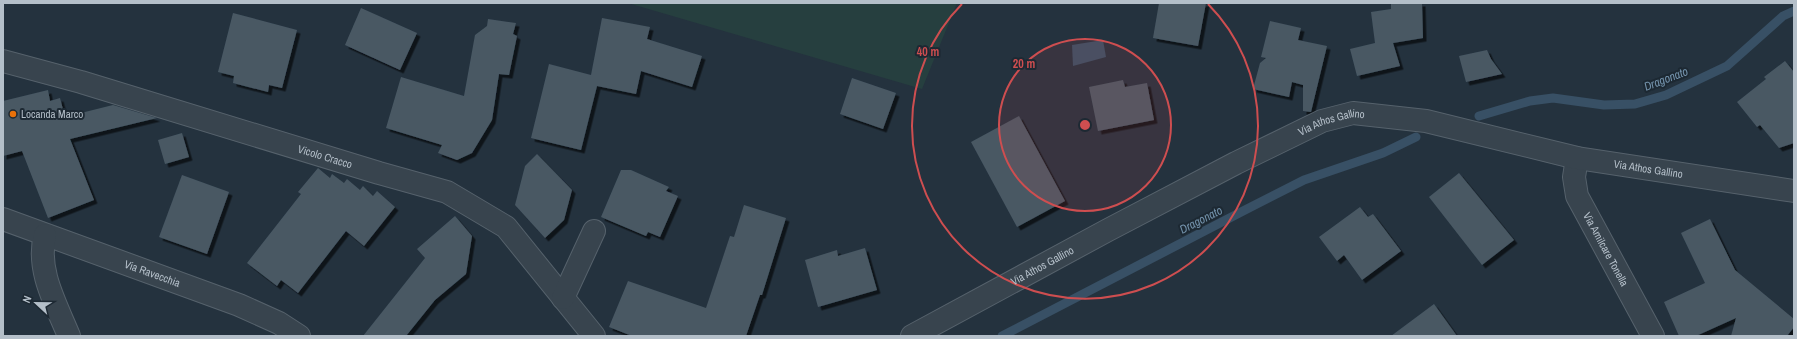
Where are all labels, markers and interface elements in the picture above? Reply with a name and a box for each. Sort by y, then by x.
text: 40 m [917,44,939,60]
text: 20 m [1013,56,1035,72]
water label: Dragonato [1642,63,1691,95]
street label: Via Athos Gallino [1296,106,1366,139]
place label: Locanda Marco [21,107,83,121]
marker: Locanda Marco [8,109,18,119]
centre of rings [1078,118,1092,132]
street label: Vicolo Cracco [296,142,354,171]
street label: Via Athos Gallino [1613,157,1684,181]
water label: Dragonato [1177,202,1226,238]
street label: Via Amilcare Tonella [1580,210,1632,289]
street label: Via Athos Gallino [1008,243,1076,288]
street label: Via Ravecchia [122,257,182,290]
north arrow [16,283,56,323]
text: N [19,294,34,305]

